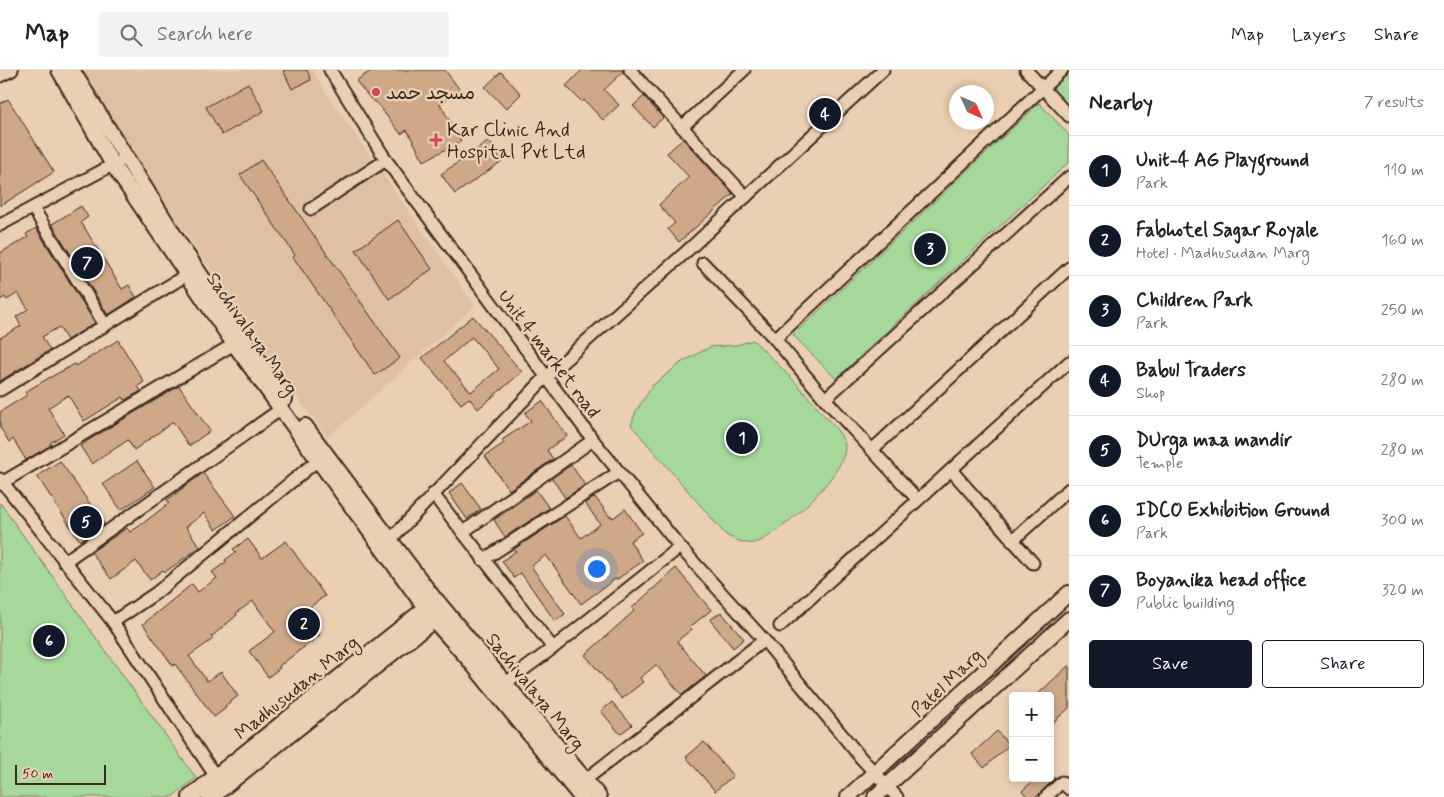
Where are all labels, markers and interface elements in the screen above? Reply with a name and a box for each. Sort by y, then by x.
search box [99,12,449,57]
text: Map [25,19,69,50]
icon: search [117,21,145,49]
text: Search here [157,22,253,47]
text: Map [1231,23,1264,47]
text: Layers [1292,23,1346,47]
text: Share [1374,23,1419,47]
place label: مسجد حمد [386,81,475,106]
north arrow [949,85,994,130]
marker: مسجد حمد [370,86,382,98]
text: Nearby [1089,89,1153,117]
text: 7 results [1364,92,1424,113]
pin: 4 [809,95,841,133]
place label: Kar Clinic And Hospital Pvt Ltd [447,118,585,165]
marker: Kar Clinic And Hospital Pvt Ltd [429,133,443,147]
text: Unit-4 AG Playground [1136,148,1309,173]
text: 1 [1101,160,1109,181]
text: 110 m [1383,160,1424,181]
text: Park [1136,173,1168,194]
text: Fabhotel Sagar Royale [1136,218,1319,243]
pin: 3 [914,230,946,268]
text: 2 [1101,230,1109,251]
text: 160 m [1381,230,1424,251]
text: Hotel · Madhusudan Marg [1136,243,1310,264]
pin: 7 [71,244,103,282]
street label: Sachivalaya Marg [199,268,303,401]
street label: Unit 4 market road [492,284,606,424]
text: Children Park [1136,288,1253,313]
text: 3 [1101,300,1109,321]
text: 250 m [1381,300,1424,321]
text: Park [1136,313,1168,334]
text: Babul Traders [1136,358,1246,383]
text: 4 [1100,370,1110,391]
text: 280 m [1381,370,1424,391]
text: Shop [1136,383,1165,404]
pin: 1 [726,419,758,457]
text: DUrga maa mandir [1136,428,1292,453]
text: 5 [1100,440,1110,461]
text: 280 m [1381,440,1424,461]
text: Temple [1136,453,1183,474]
text: IDCO Exhibition Ground [1136,498,1330,523]
pin: 5 [70,503,102,541]
text: 6 [1101,510,1109,531]
text: 300 m [1381,510,1424,531]
text: Park [1136,523,1168,544]
your location [584,556,610,582]
text: Boyanika head office [1136,568,1307,593]
text: 7 [1100,580,1110,601]
text: 320 m [1382,580,1424,601]
text: Public building [1136,593,1235,614]
pin: 2 [288,605,320,643]
pin: 6 [33,622,65,660]
street label: Sachivalaya Marg [478,628,590,757]
street label: Madhusudan Marg [230,630,365,748]
button: Save [1089,640,1252,688]
button: Share [1262,640,1424,688]
street label: Patel Marg [906,643,990,724]
map controls [1009,692,1054,782]
button: + [1009,692,1054,737]
button: − [1009,737,1054,782]
scale bar [15,762,106,785]
text: 50 m [22,765,53,783]

